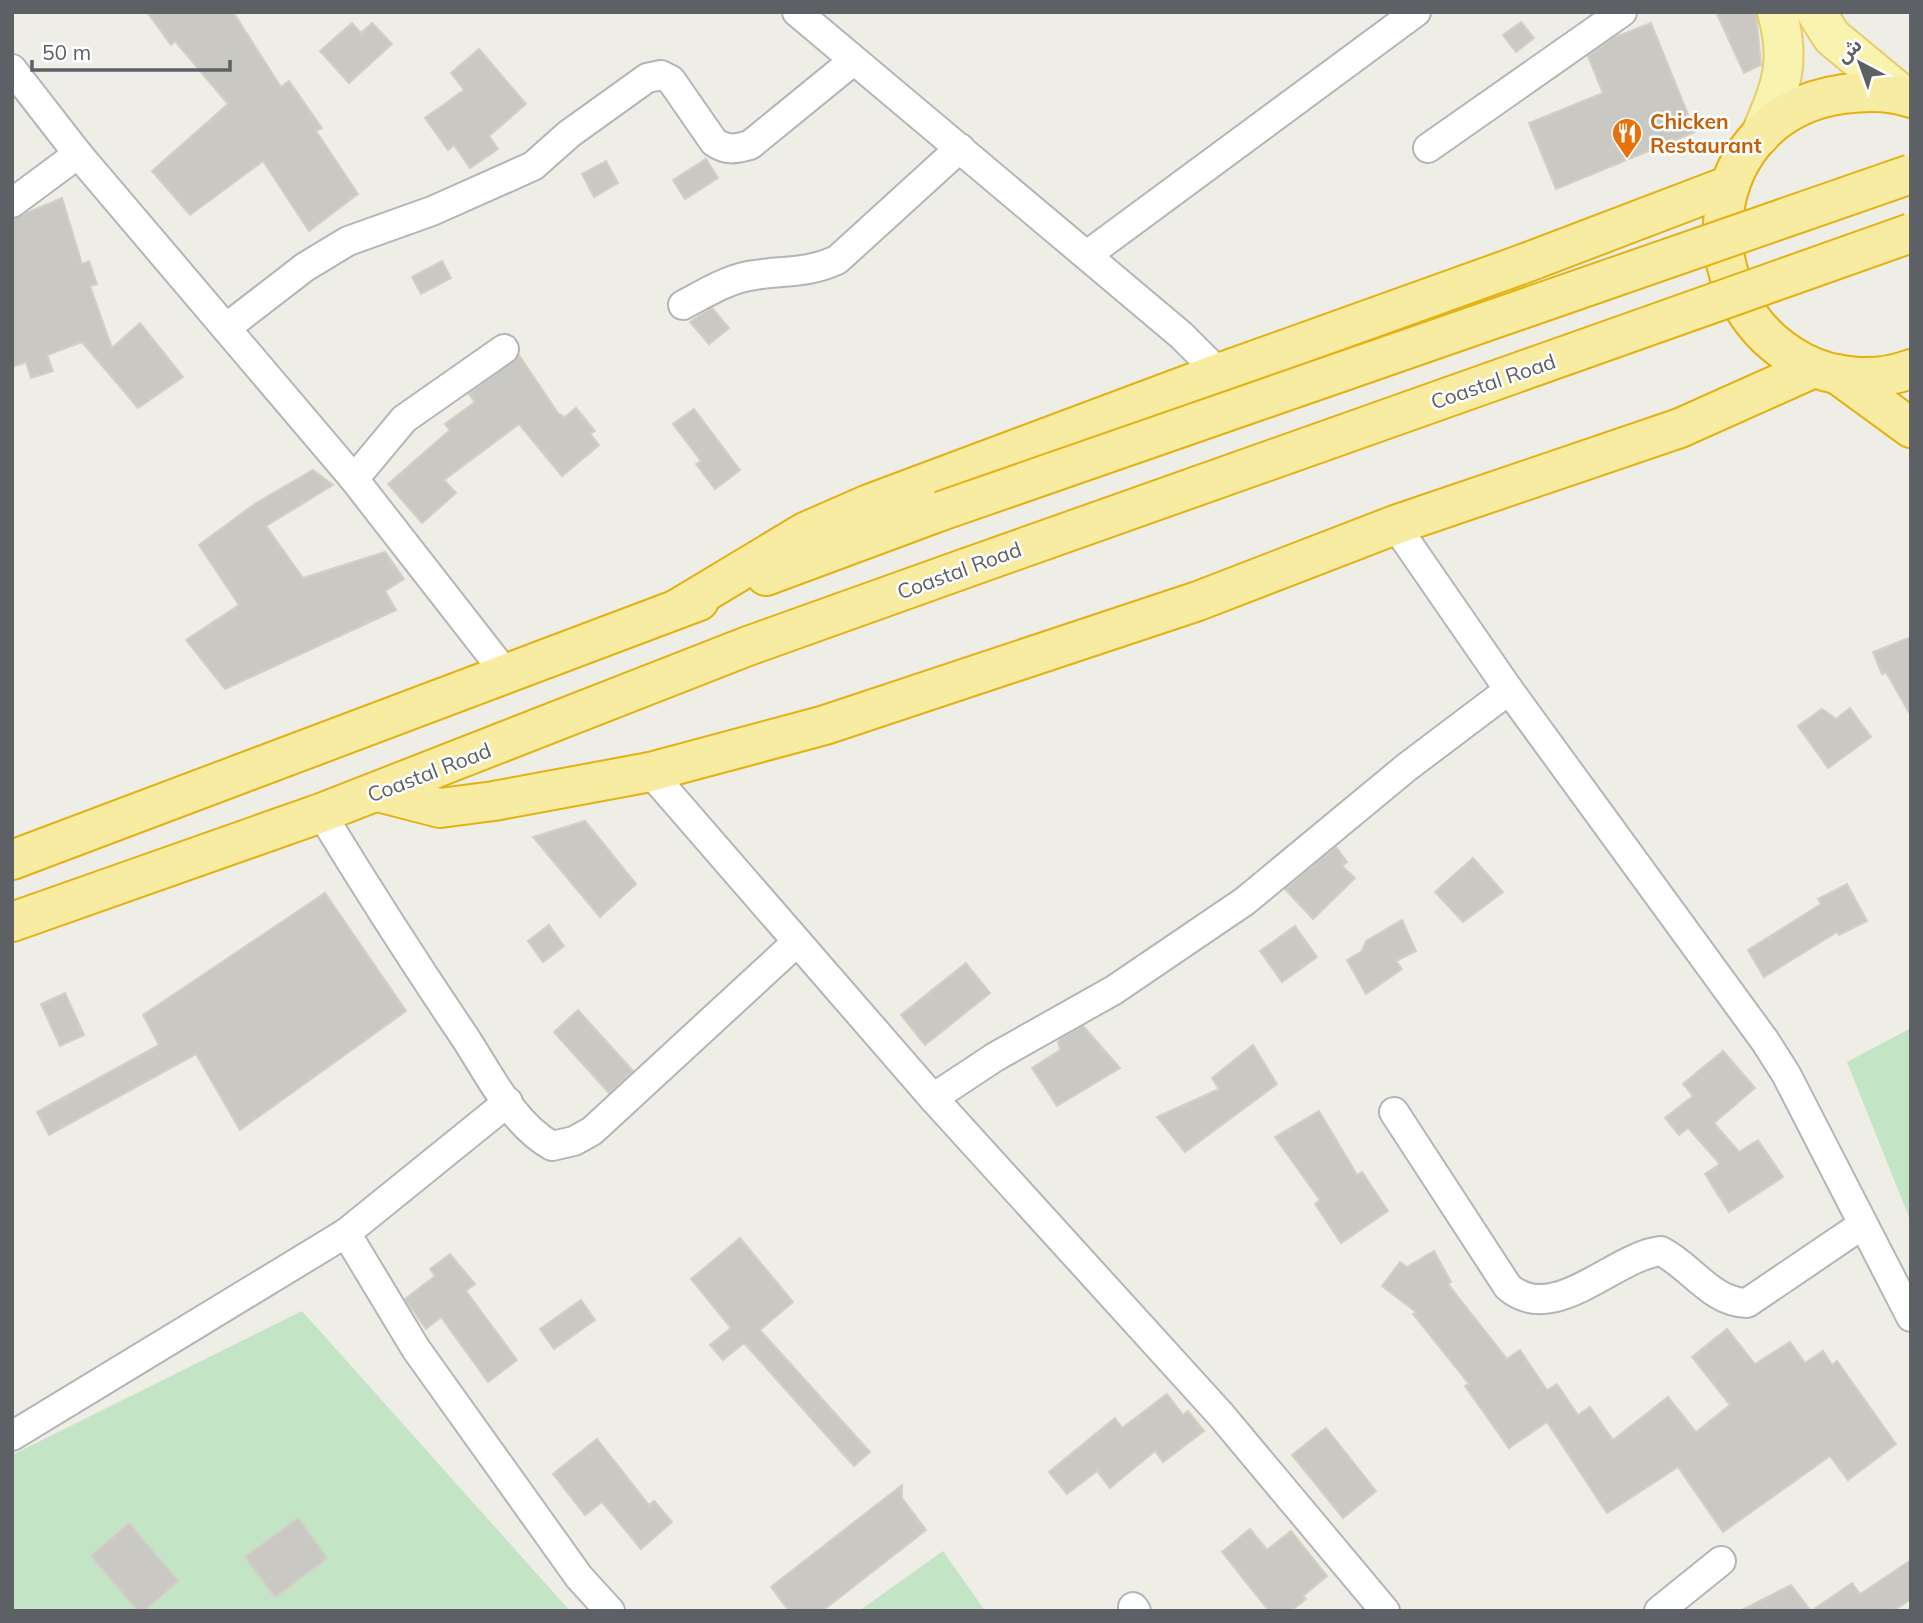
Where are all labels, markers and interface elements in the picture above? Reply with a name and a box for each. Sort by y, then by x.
scale bar [32,28,229,72]
north arrow [1825,28,1895,98]
text: ش [1831,33,1867,68]
text: 50 m [42,39,91,65]
place label: Chicken Restaurant [1650,108,1762,158]
restaurant icon: Chicken Restaurant [1610,116,1644,160]
street label: Coastal Road [1427,347,1559,415]
street label: Coastal Road [893,535,1025,605]
street label: Coastal Road [363,736,495,808]

